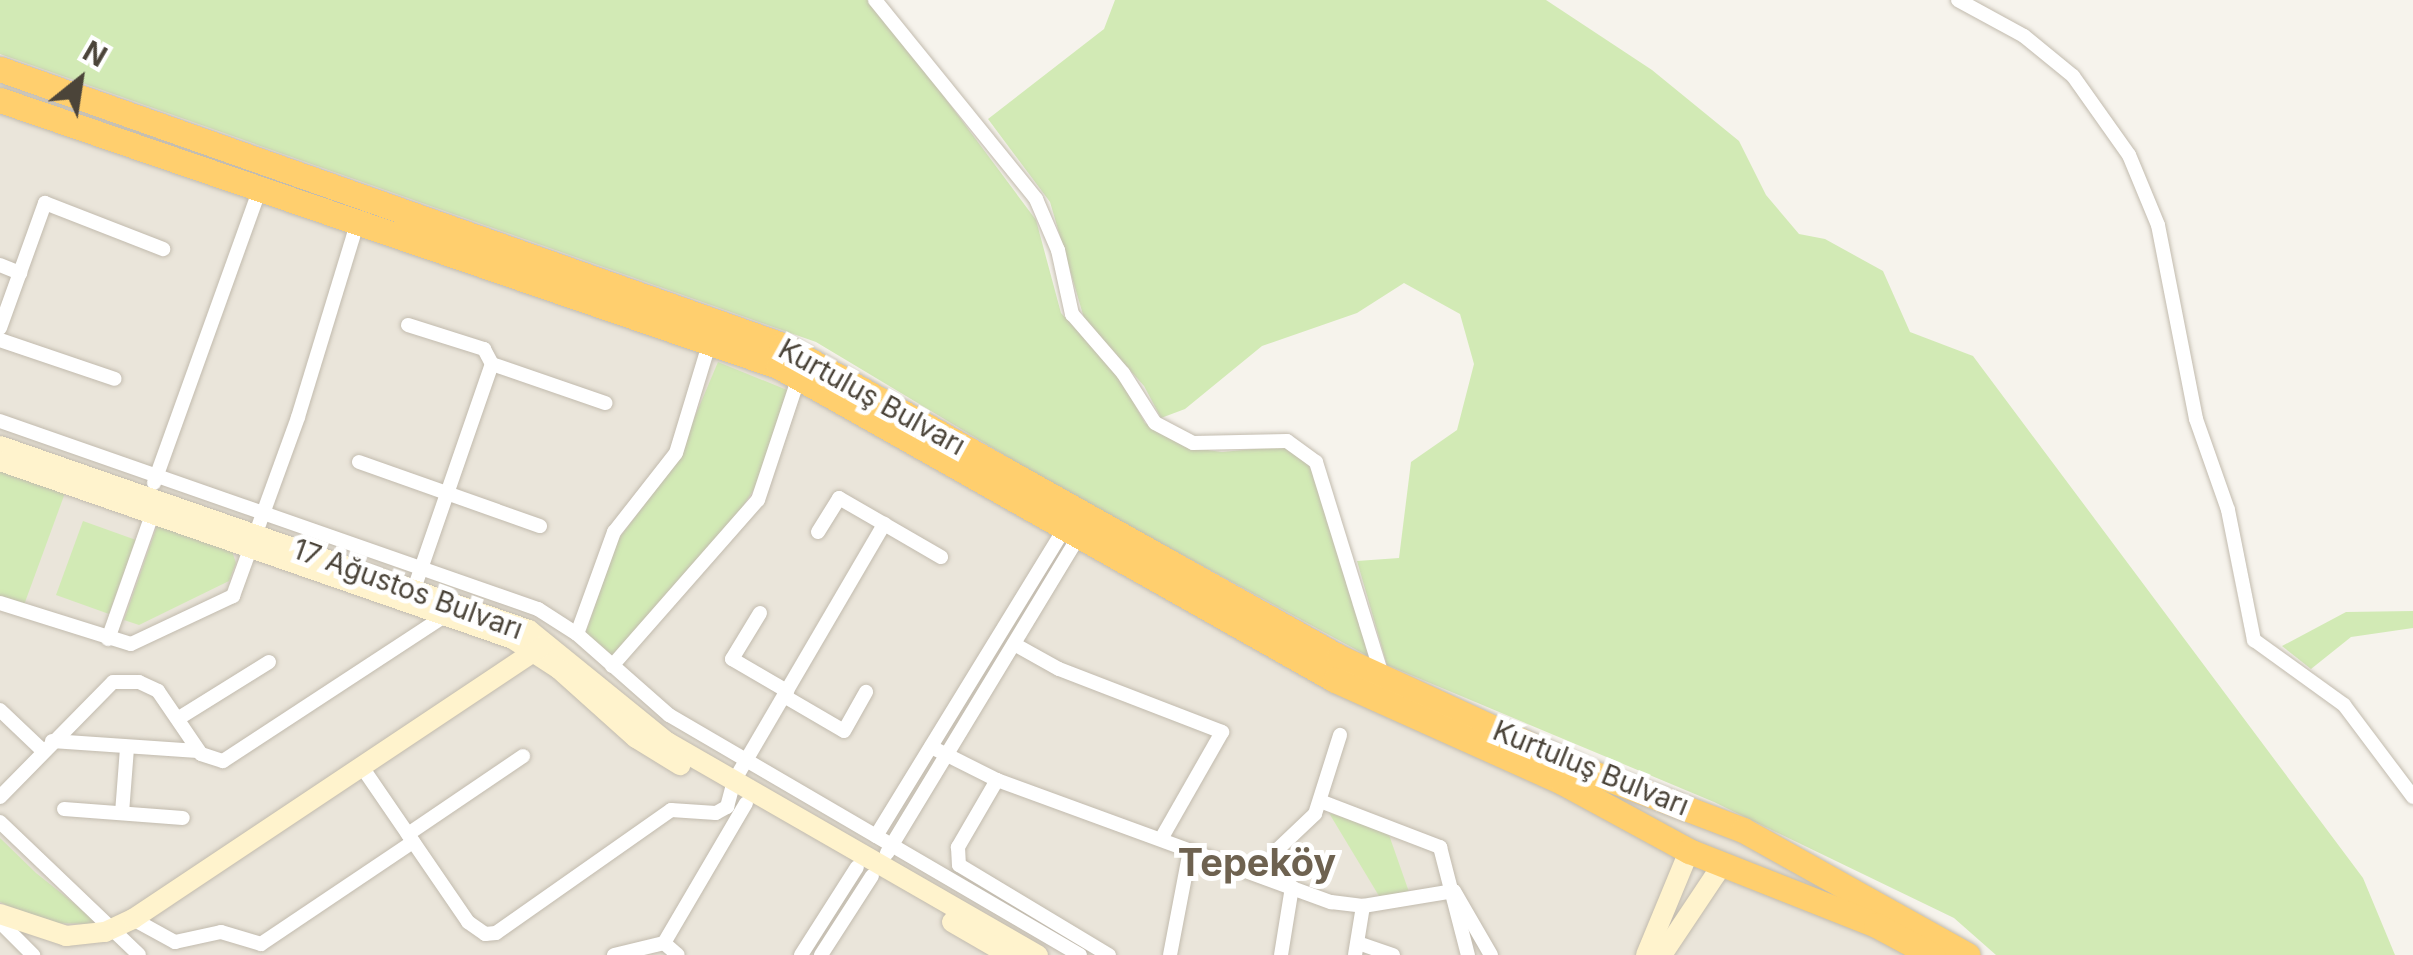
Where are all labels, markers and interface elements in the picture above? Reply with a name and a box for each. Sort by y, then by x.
north arrow [30,30,130,130]
text: N [77,34,113,74]
street label: Kurtuluş Bulvarı [773,332,971,462]
street label: 17 Ağustos Bulvarı [288,532,528,646]
street label: Kurtuluş Bulvarı [1488,713,1694,823]
district label: Tepeköy [1178,840,1336,886]

